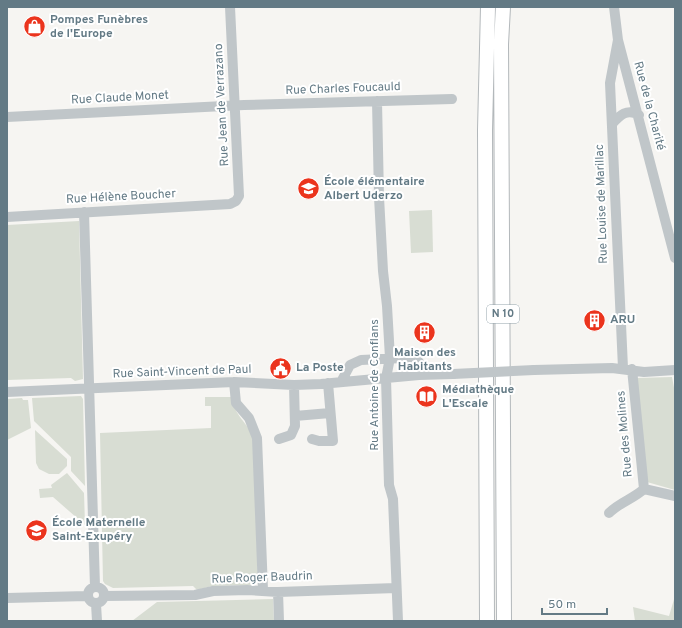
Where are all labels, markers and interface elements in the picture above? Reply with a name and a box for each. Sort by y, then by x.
place label: Pompes Funèbres de l'Europe [50,12,148,42]
shop icon: Pompes Funèbres de l'Europe [21,14,47,40]
street label: Rue Jean de Verrazano [211,43,233,167]
street label: Rue de la Charité [629,60,669,152]
street label: Rue Charles Foucauld [285,79,401,99]
street label: Rue Claude Monet [71,87,169,109]
street label: Rue Louise de Marillac [592,144,612,264]
place label: École élémentaire Albert Uderzo [324,174,425,204]
school or university icon: École élémentaire Albert Uderzo [295,176,321,202]
street label: Rue Hélène Boucher [66,186,177,208]
road number: N 10 [487,305,519,323]
building icon: ARU [582,307,608,333]
place label: ARU [610,312,635,328]
street label: Rue Antoine de Conflans [367,319,383,451]
building icon: Maison des Habitants [412,319,438,345]
place label: Maison des Habitants [394,345,456,375]
public building icon: La Poste [268,355,294,381]
place label: La Poste [296,360,344,376]
street label: Rue Saint-Vincent de Paul [112,362,252,382]
place label: Médiathèque L'Escale [442,382,515,412]
library icon: Médiathèque L'Escale [413,384,439,410]
street label: Rue des Molines [613,390,637,478]
place label: École Maternelle Saint-Exupéry [52,515,146,545]
school or university icon: École Maternelle Saint-Exupéry [24,517,50,543]
street label: Rue Roger Baudrin [211,568,313,588]
scale bar [542,590,607,616]
text: 50 m [548,597,576,613]

